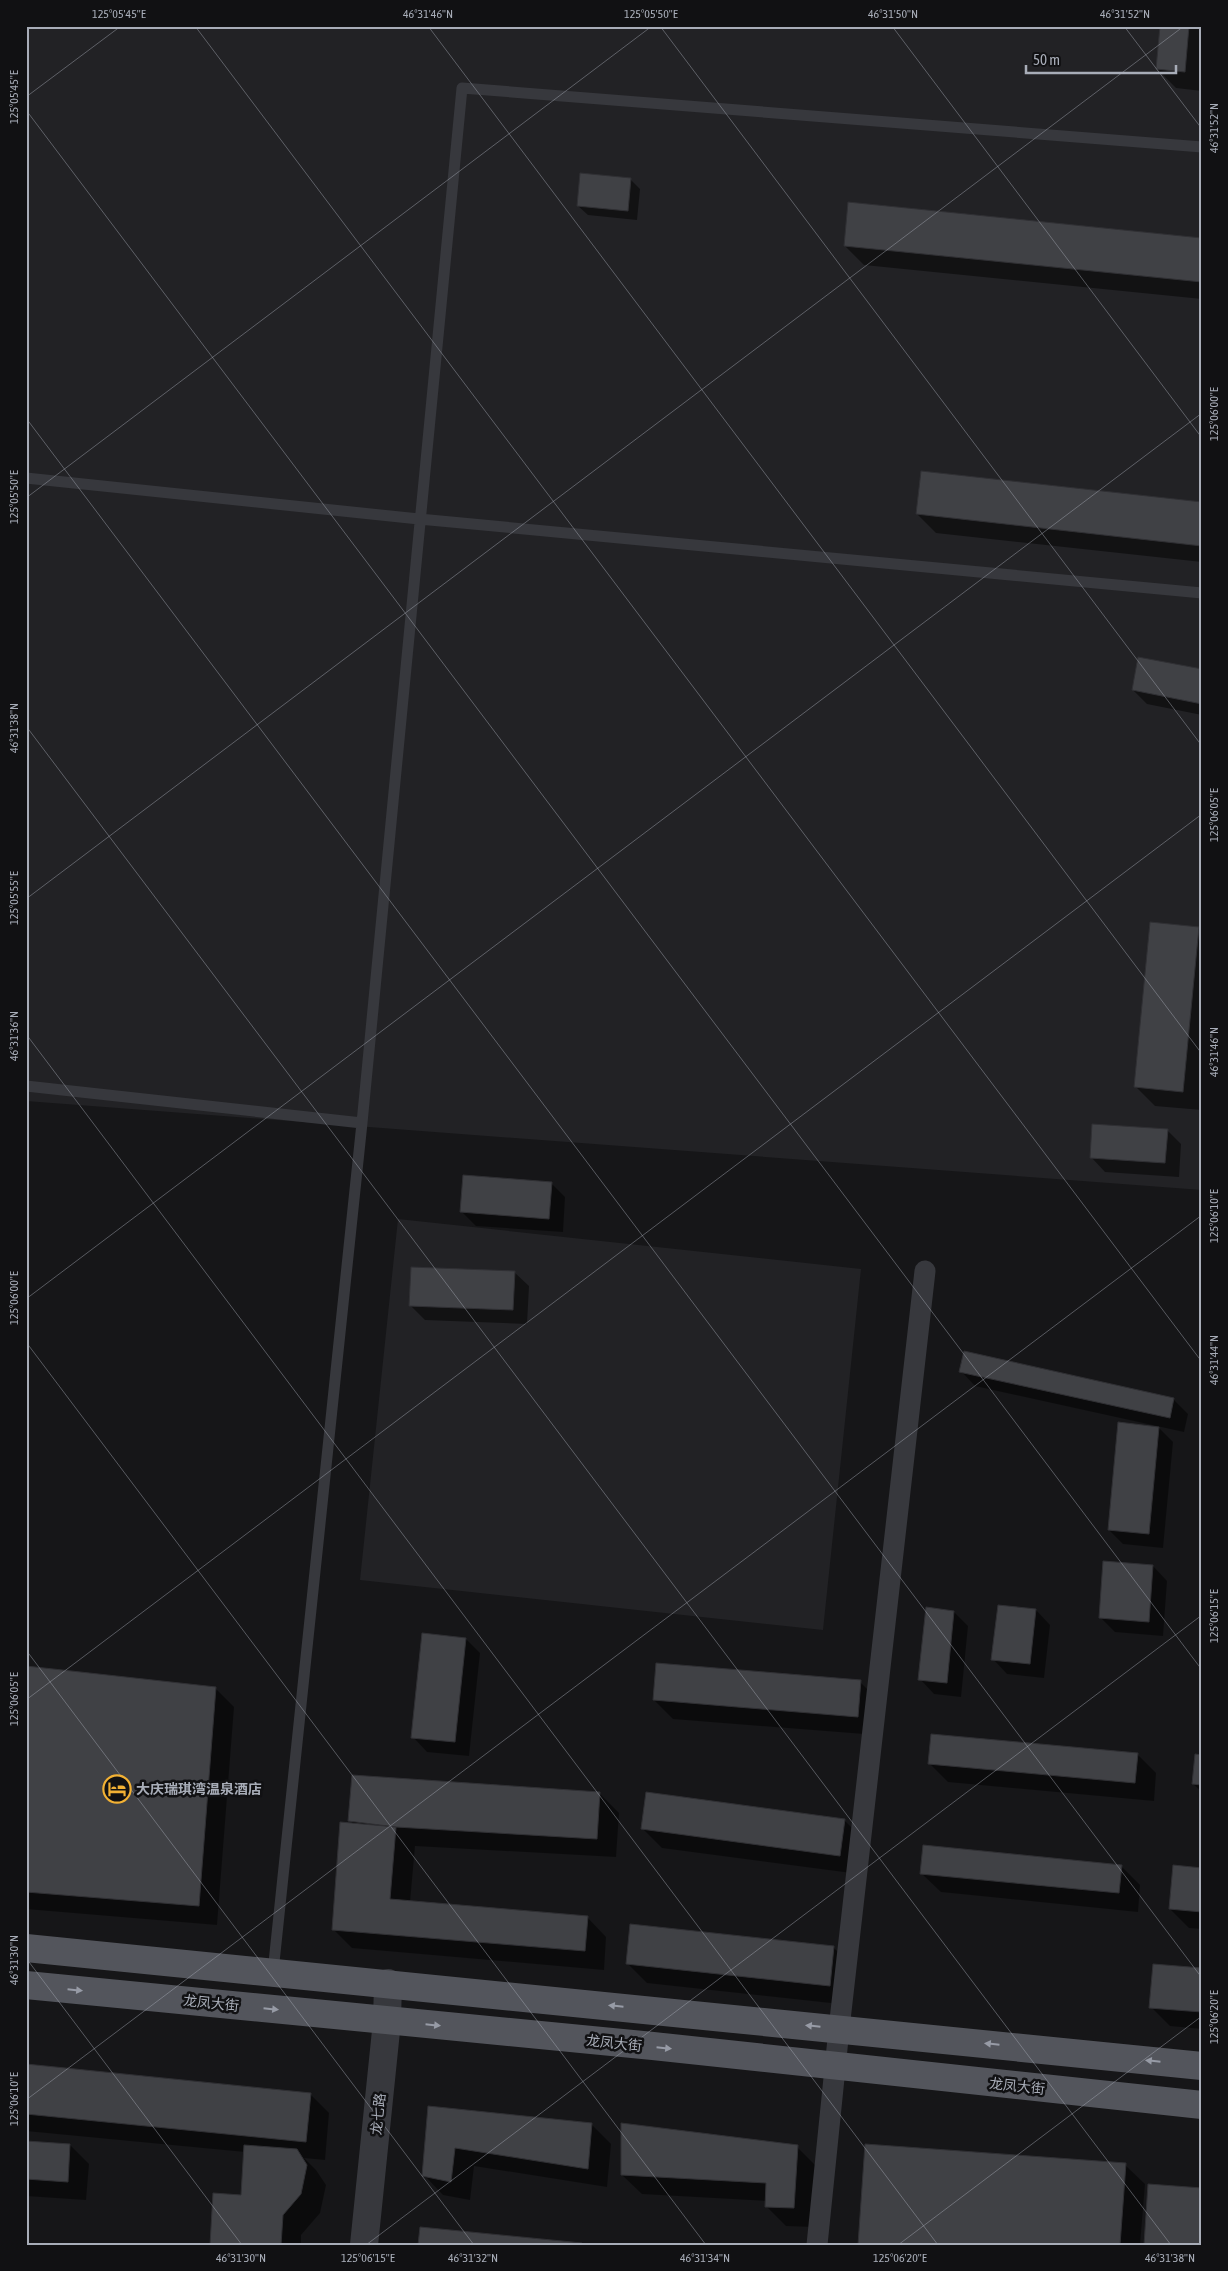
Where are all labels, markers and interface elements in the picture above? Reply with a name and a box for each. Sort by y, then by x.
text: 125°05'45"E [92,7,146,21]
text: 46°31'46"N [403,7,453,21]
text: 125°05'50"E [624,7,678,21]
text: 46°31'50"N [868,7,918,21]
text: 46°31'52"N [1100,7,1150,21]
scale bar [1026,42,1176,74]
text: 50 m [1033,51,1060,68]
text: 125°05'45"E [7,70,21,124]
text: 46°31'52"N [1207,103,1221,153]
text: 125°06'00"E [1207,387,1221,441]
text: 125°05'50"E [7,470,21,524]
text: 46°31'38"N [7,703,21,753]
text: 125°06'05"E [1207,788,1221,842]
text: 125°05'55"E [7,871,21,925]
text: 46°31'36"N [7,1011,21,1061]
text: 46°31'46"N [1207,1027,1221,1077]
text: 125°06'10"E [1207,1189,1221,1243]
text: 125°06'00"E [7,1271,21,1325]
text: 46°31'44"N [1207,1335,1221,1385]
text: 125°06'15"E [1207,1589,1221,1643]
text: 125°06'05"E [7,1672,21,1726]
hotel icon: 大庆瑞琪湾温泉酒店 [102,1774,132,1804]
place label: 大庆瑞琪湾温泉酒店 [136,1781,262,1797]
text: 46°31'30"N [7,1935,21,1985]
one-way arrow [67,1986,83,1994]
text: 125°06'20"E [1207,1990,1221,2044]
street label: 龙凤大街 [182,1992,240,2014]
one-way arrow [608,2002,624,2010]
one-way arrow [264,2005,280,2013]
one-way arrow [425,2021,441,2029]
one-way arrow [804,2022,820,2030]
street label: 龙凤大街 [585,2032,643,2054]
one-way arrow [983,2040,999,2048]
one-way arrow [657,2044,673,2052]
one-way arrow [1145,2057,1161,2065]
text: 125°06'10"E [7,2072,21,2126]
street label: 龙凤大街 [988,2075,1046,2097]
street label: 龙七路 [368,2092,388,2136]
text: 46°31'30"N [216,2251,266,2265]
text: 125°06'15"E [341,2251,395,2265]
text: 46°31'32"N [448,2251,498,2265]
text: 46°31'34"N [680,2251,730,2265]
text: 125°06'20"E [873,2251,927,2265]
text: 46°31'38"N [1145,2251,1195,2265]

